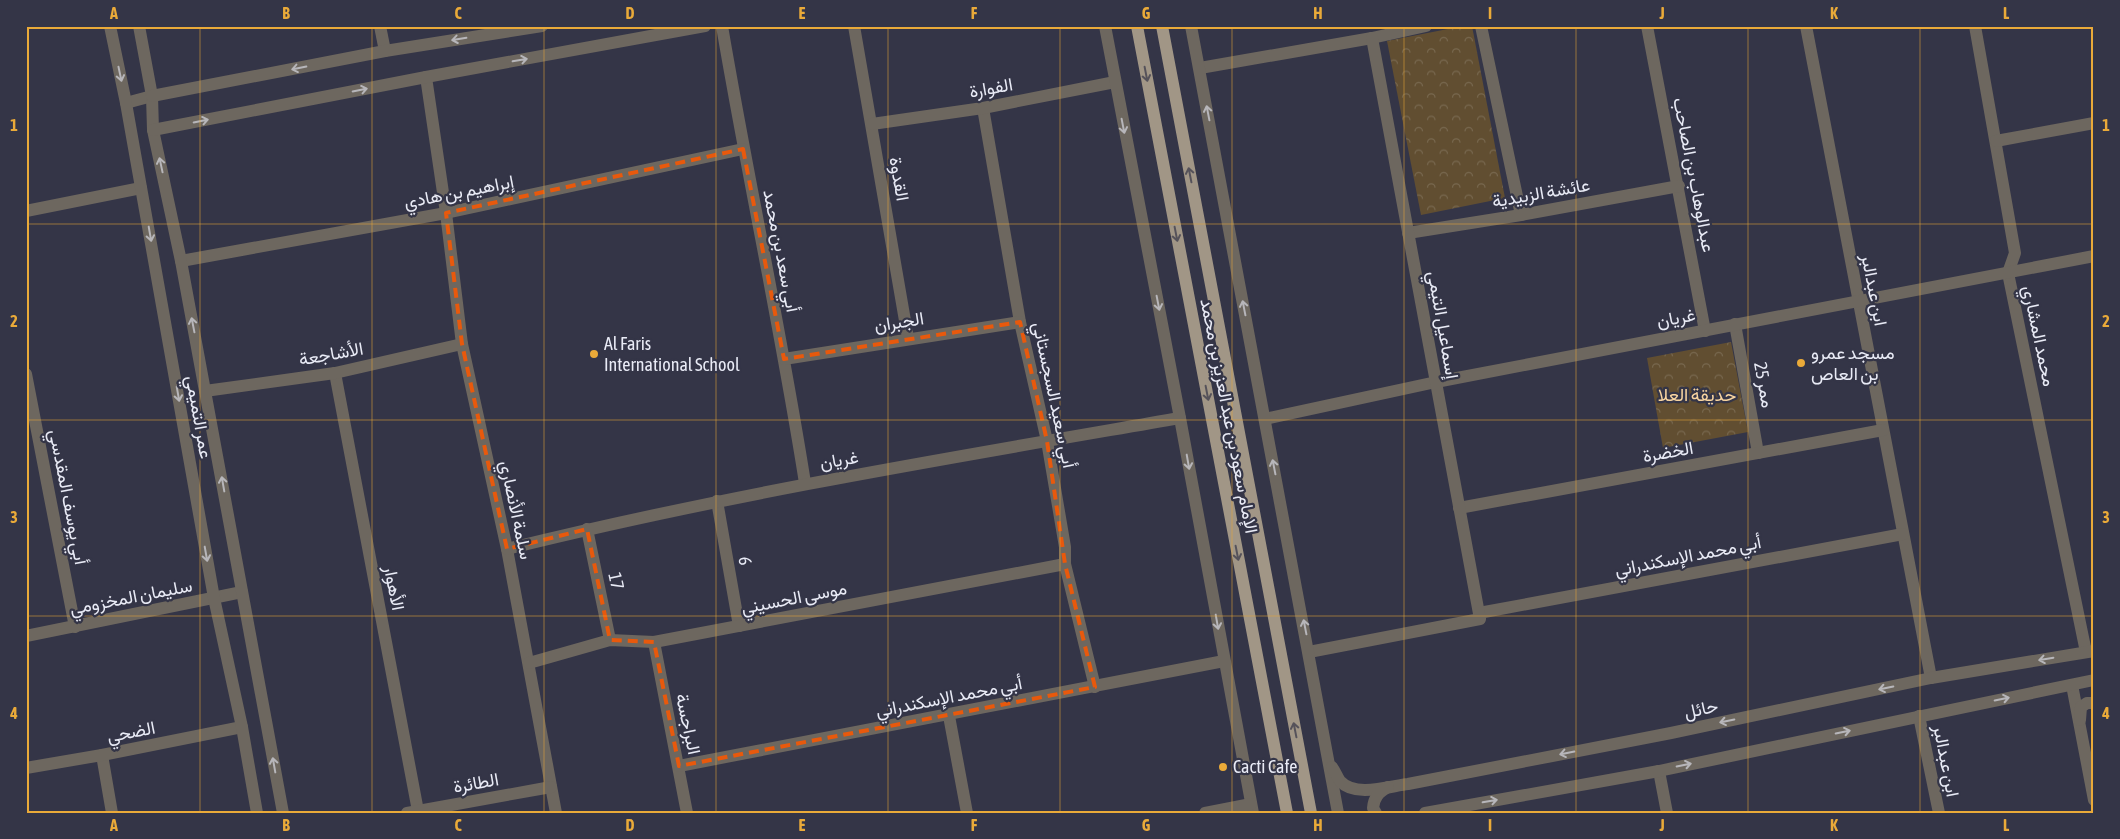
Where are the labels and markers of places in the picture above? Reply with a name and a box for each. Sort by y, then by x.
place label: Al Faris International School [604,333,740,375]
place label: مسجد عمرو بن العاص [1811,342,1895,385]
marker: Al Faris International School [588,348,600,360]
marker: مسجد عمرو بن العاص [1795,357,1807,369]
place label: Cacti Cafe [1233,756,1298,777]
marker: Cacti Cafe [1217,761,1229,773]

